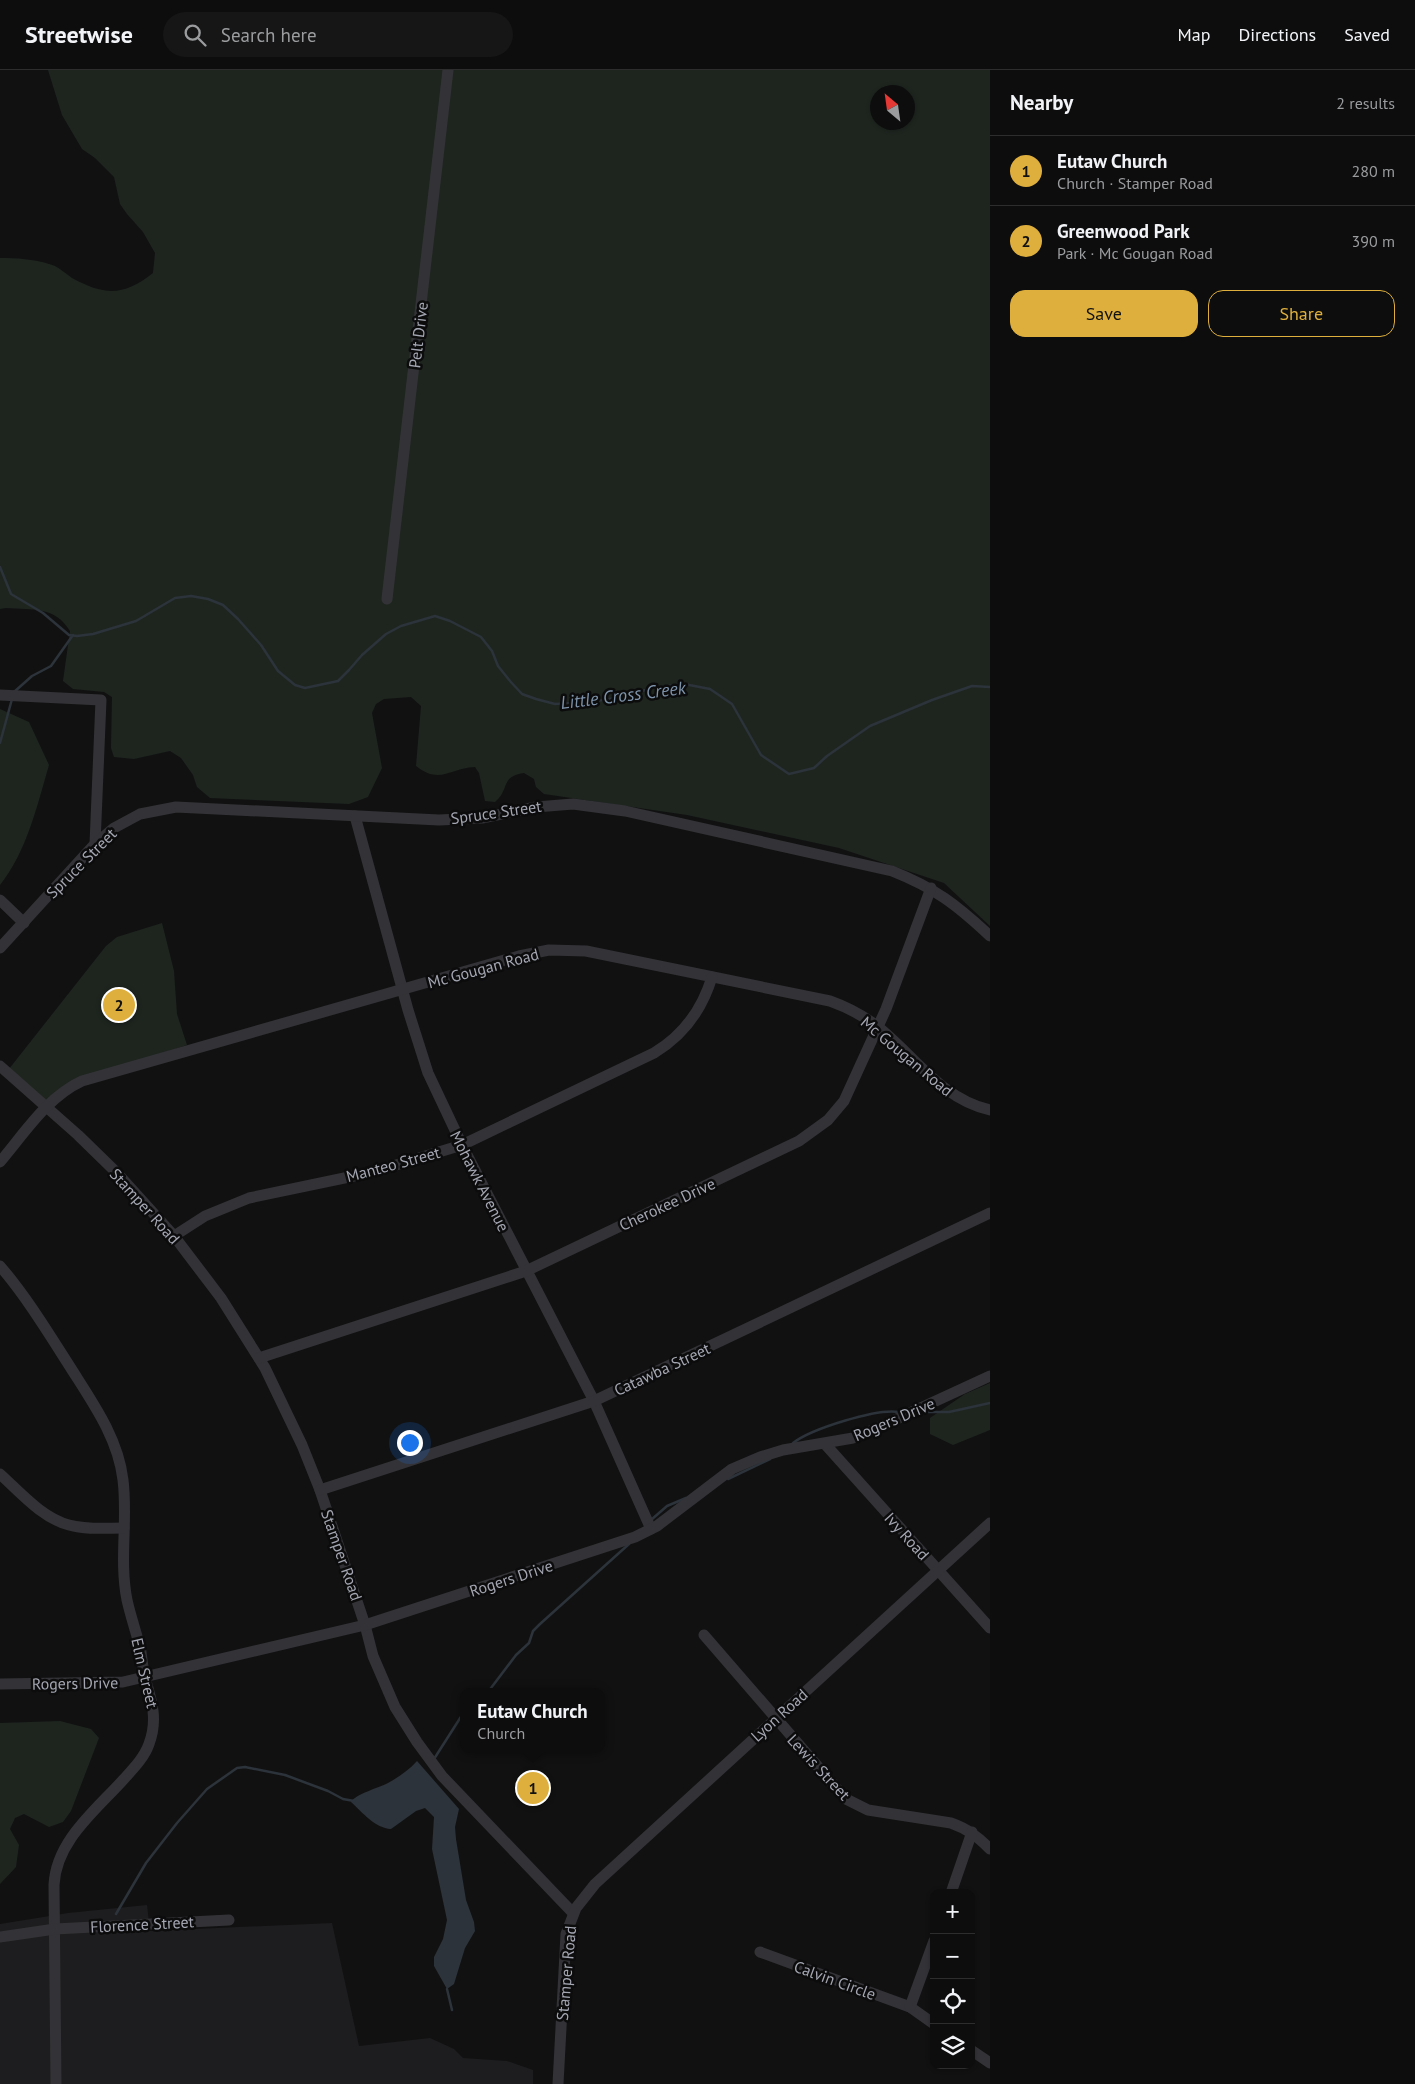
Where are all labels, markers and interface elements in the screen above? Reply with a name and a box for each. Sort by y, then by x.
search box [163,12,513,57]
text: Streetwise [25,19,133,50]
icon: search [181,21,209,49]
text: Search here [221,23,317,47]
text: Map [1178,23,1210,46]
text: Directions [1238,23,1316,46]
text: Saved [1344,23,1390,46]
north arrow [870,85,915,130]
text: Nearby [1010,89,1073,116]
text: 2 results [1336,93,1395,113]
text: Eutaw Church [1057,149,1167,173]
text: 1 [1021,161,1031,181]
text: 280 m [1352,161,1395,181]
text: Church · Stamper Road [1057,173,1213,193]
text: Greenwood Park [1057,219,1190,243]
text: 2 [1021,231,1031,251]
text: 390 m [1352,231,1395,251]
text: Park · Mc Gougan Road [1057,243,1213,263]
button: Save [1010,290,1198,337]
button: Share [1208,290,1395,337]
street label: Pelt Drive [404,301,432,369]
water label: Little Cross Creek [559,676,688,714]
street label: Spruce Street [449,796,543,828]
street label: Spruce Street [42,823,121,902]
street label: Mc Gougan Road [425,944,541,992]
pin: 2 [103,986,135,1024]
street label: Mc Gougan Road [857,1012,957,1100]
street label: Mohawk Avenue [446,1127,514,1235]
street label: Manteo Street [344,1142,443,1186]
street label: Stamper Road [106,1164,184,1248]
street label: Cherokee Drive [616,1173,718,1235]
street label: Catawba Street [611,1338,714,1400]
street label: Rogers Drive [850,1393,938,1445]
your location [397,1430,423,1456]
street label: Stamper Road [317,1507,367,1603]
street label: Ivy Road [880,1508,934,1564]
street label: Rogers Drive [467,1555,555,1601]
street label: Elm Street [127,1636,163,1711]
street label: Rogers Drive [32,1672,118,1694]
street label: Lyon Road [746,1684,812,1746]
popup [460,1688,605,1753]
text: Eutaw Church [477,1699,588,1723]
text: Church [477,1723,525,1743]
street label: Lewis Street [783,1730,855,1805]
pin: 1 [517,1769,549,1807]
map controls [930,1889,975,2069]
button: + [930,1889,975,1934]
street label: Florence Street [90,1911,195,1937]
street label: Stamper Road [552,1925,580,2021]
button: − [930,1934,975,1979]
street label: Calvin Circle [791,1956,879,2004]
button: locate [930,1979,975,2024]
button: layers [930,2024,975,2069]

